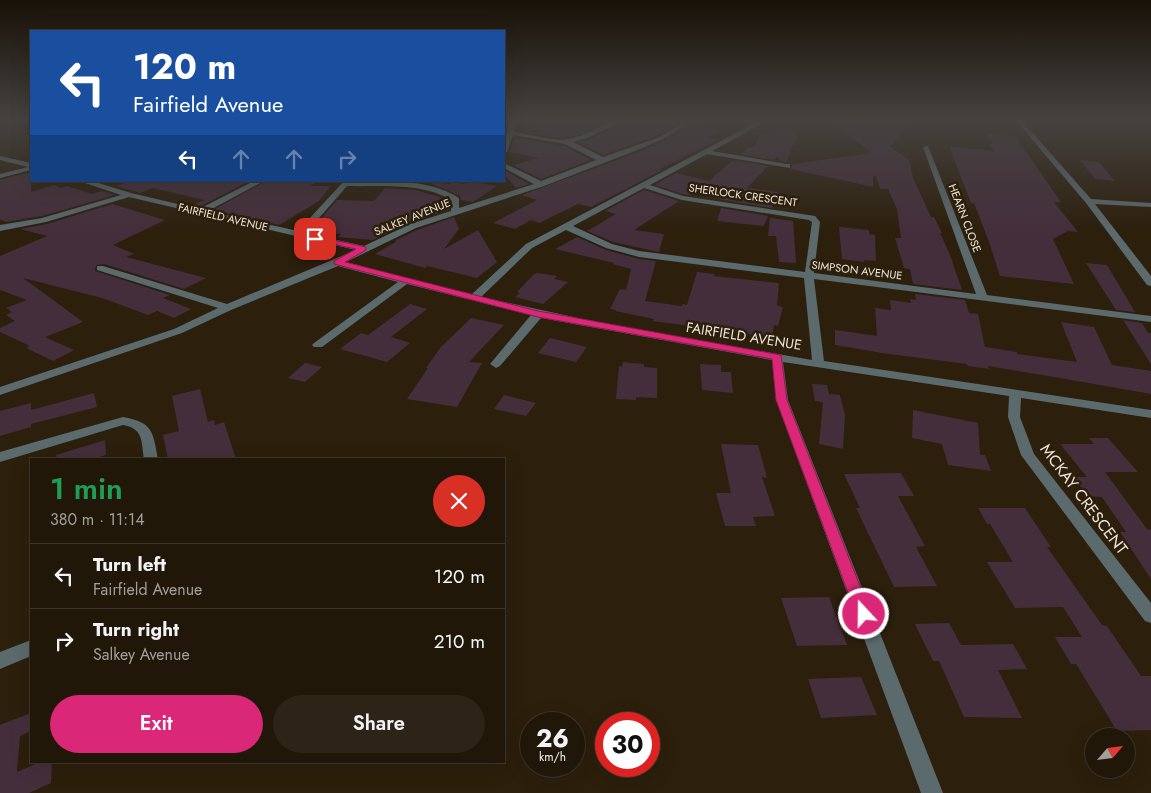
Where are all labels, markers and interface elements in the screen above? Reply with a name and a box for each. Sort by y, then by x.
text: 120 m [133,42,236,92]
icon: left [50,50,115,115]
text: Fairfield Avenue [133,88,283,120]
icon: left [174,145,202,173]
icon: ahead [227,145,255,173]
icon: ahead [280,145,308,173]
icon: right [333,145,361,173]
street label: SHERLOCK CRESCENT [688,179,798,211]
street label: HEARN CLOSE [945,181,985,255]
street label: SALKEY AVENUE [371,194,453,240]
street label: FAIRFIELD AVENUE [176,199,270,235]
pin [294,218,336,260]
icon: arrive [301,225,329,253]
street label: SIMPSON AVENUE [811,257,903,283]
street label: FAIRFIELD AVENUE [685,317,803,355]
street label: MCKAY CRESCENT [1035,439,1134,560]
text: 1 min [50,467,123,510]
button: close [433,475,485,527]
text: 380 m · 11:14 [50,508,144,531]
text: Turn left [93,551,166,578]
icon: left [50,562,78,590]
text: 120 m [434,563,485,590]
text: Fairfield Avenue [93,578,202,601]
position arrow [837,587,889,639]
text: Turn right [93,616,179,643]
icon: right [50,627,78,655]
text: 210 m [434,628,485,655]
text: Salkey Avenue [93,643,190,666]
button: Exit [50,695,263,753]
button: Share [273,695,485,753]
speed limit sign: 30 [595,712,660,777]
text: 26 [536,720,569,756]
north arrow [1085,728,1135,778]
map controls [1085,728,1135,778]
text: km/h [539,748,566,766]

